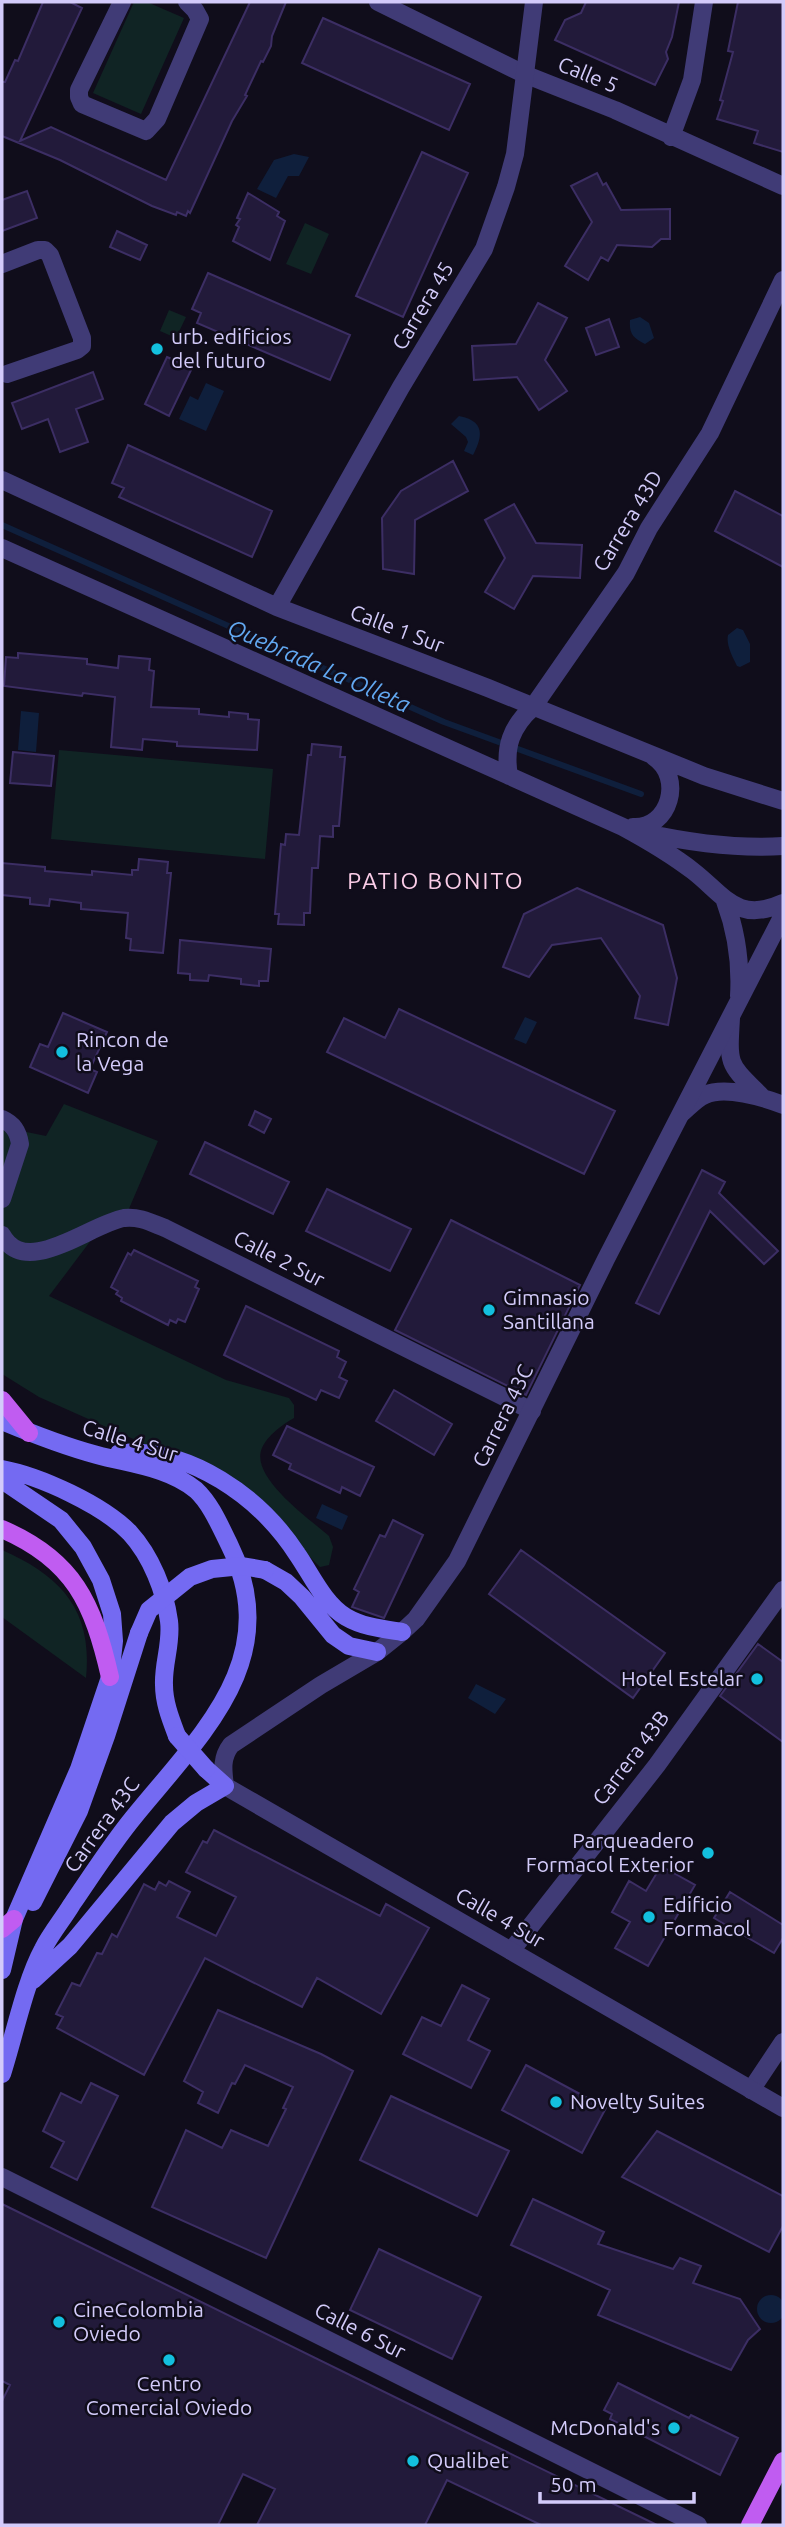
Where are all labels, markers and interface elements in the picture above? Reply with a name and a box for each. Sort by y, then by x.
street label: Calle 5 [555,51,622,97]
street label: Carrera 45 [387,257,458,354]
place label: urb. edificios del futuro [171,324,292,372]
marker: urb. edificios del futuro [149,341,165,357]
street label: Carrera 43D [588,466,667,575]
street label: Calle 1 Sur [347,599,448,657]
water label: Quebrada La Olleta [224,614,414,717]
district label: PATIO BONITO [347,868,525,893]
place label: Rincon de la Vega [76,1027,169,1075]
marker: Rincon de la Vega [54,1044,70,1060]
street label: Calle 2 Sur [230,1225,329,1291]
place label: Gimnasio Santillana [503,1285,595,1333]
marker: Gimnasio Santillana [481,1302,497,1318]
street label: Carrera 43C [467,1360,537,1471]
street label: Calle 4 Sur [80,1414,181,1466]
place label: Hotel Estelar [621,1666,743,1690]
marker: Hotel Estelar [749,1671,765,1687]
street label: Carrera 43B [587,1706,673,1809]
street label: Carrera 43C [59,1772,144,1876]
place label: Parqueadero Formacol Exterior [526,1828,694,1876]
marker: Parqueadero Formacol Exterior [700,1845,716,1861]
street label: Calle 4 Sur [452,1882,549,1952]
place label: Edificio Formacol [663,1892,751,1940]
marker: Edificio Formacol [641,1909,657,1925]
place label: Novelty Suites [570,2089,705,2113]
marker: Novelty Suites [548,2094,564,2110]
place label: CineColombia Oviedo [73,2297,204,2345]
street label: Calle 6 Sur [311,2297,410,2363]
marker: CineColombia Oviedo [51,2314,67,2330]
marker: Centro Comercial Oviedo [161,2352,177,2368]
place label: Centro Comercial Oviedo [86,2371,252,2419]
place label: McDonald's [550,2415,660,2439]
marker: McDonald's [666,2420,682,2436]
place label: Qualibet [427,2448,509,2472]
marker: Qualibet [405,2453,421,2469]
scale bar [540,2460,694,2504]
text: 50 m [550,2472,597,2496]

